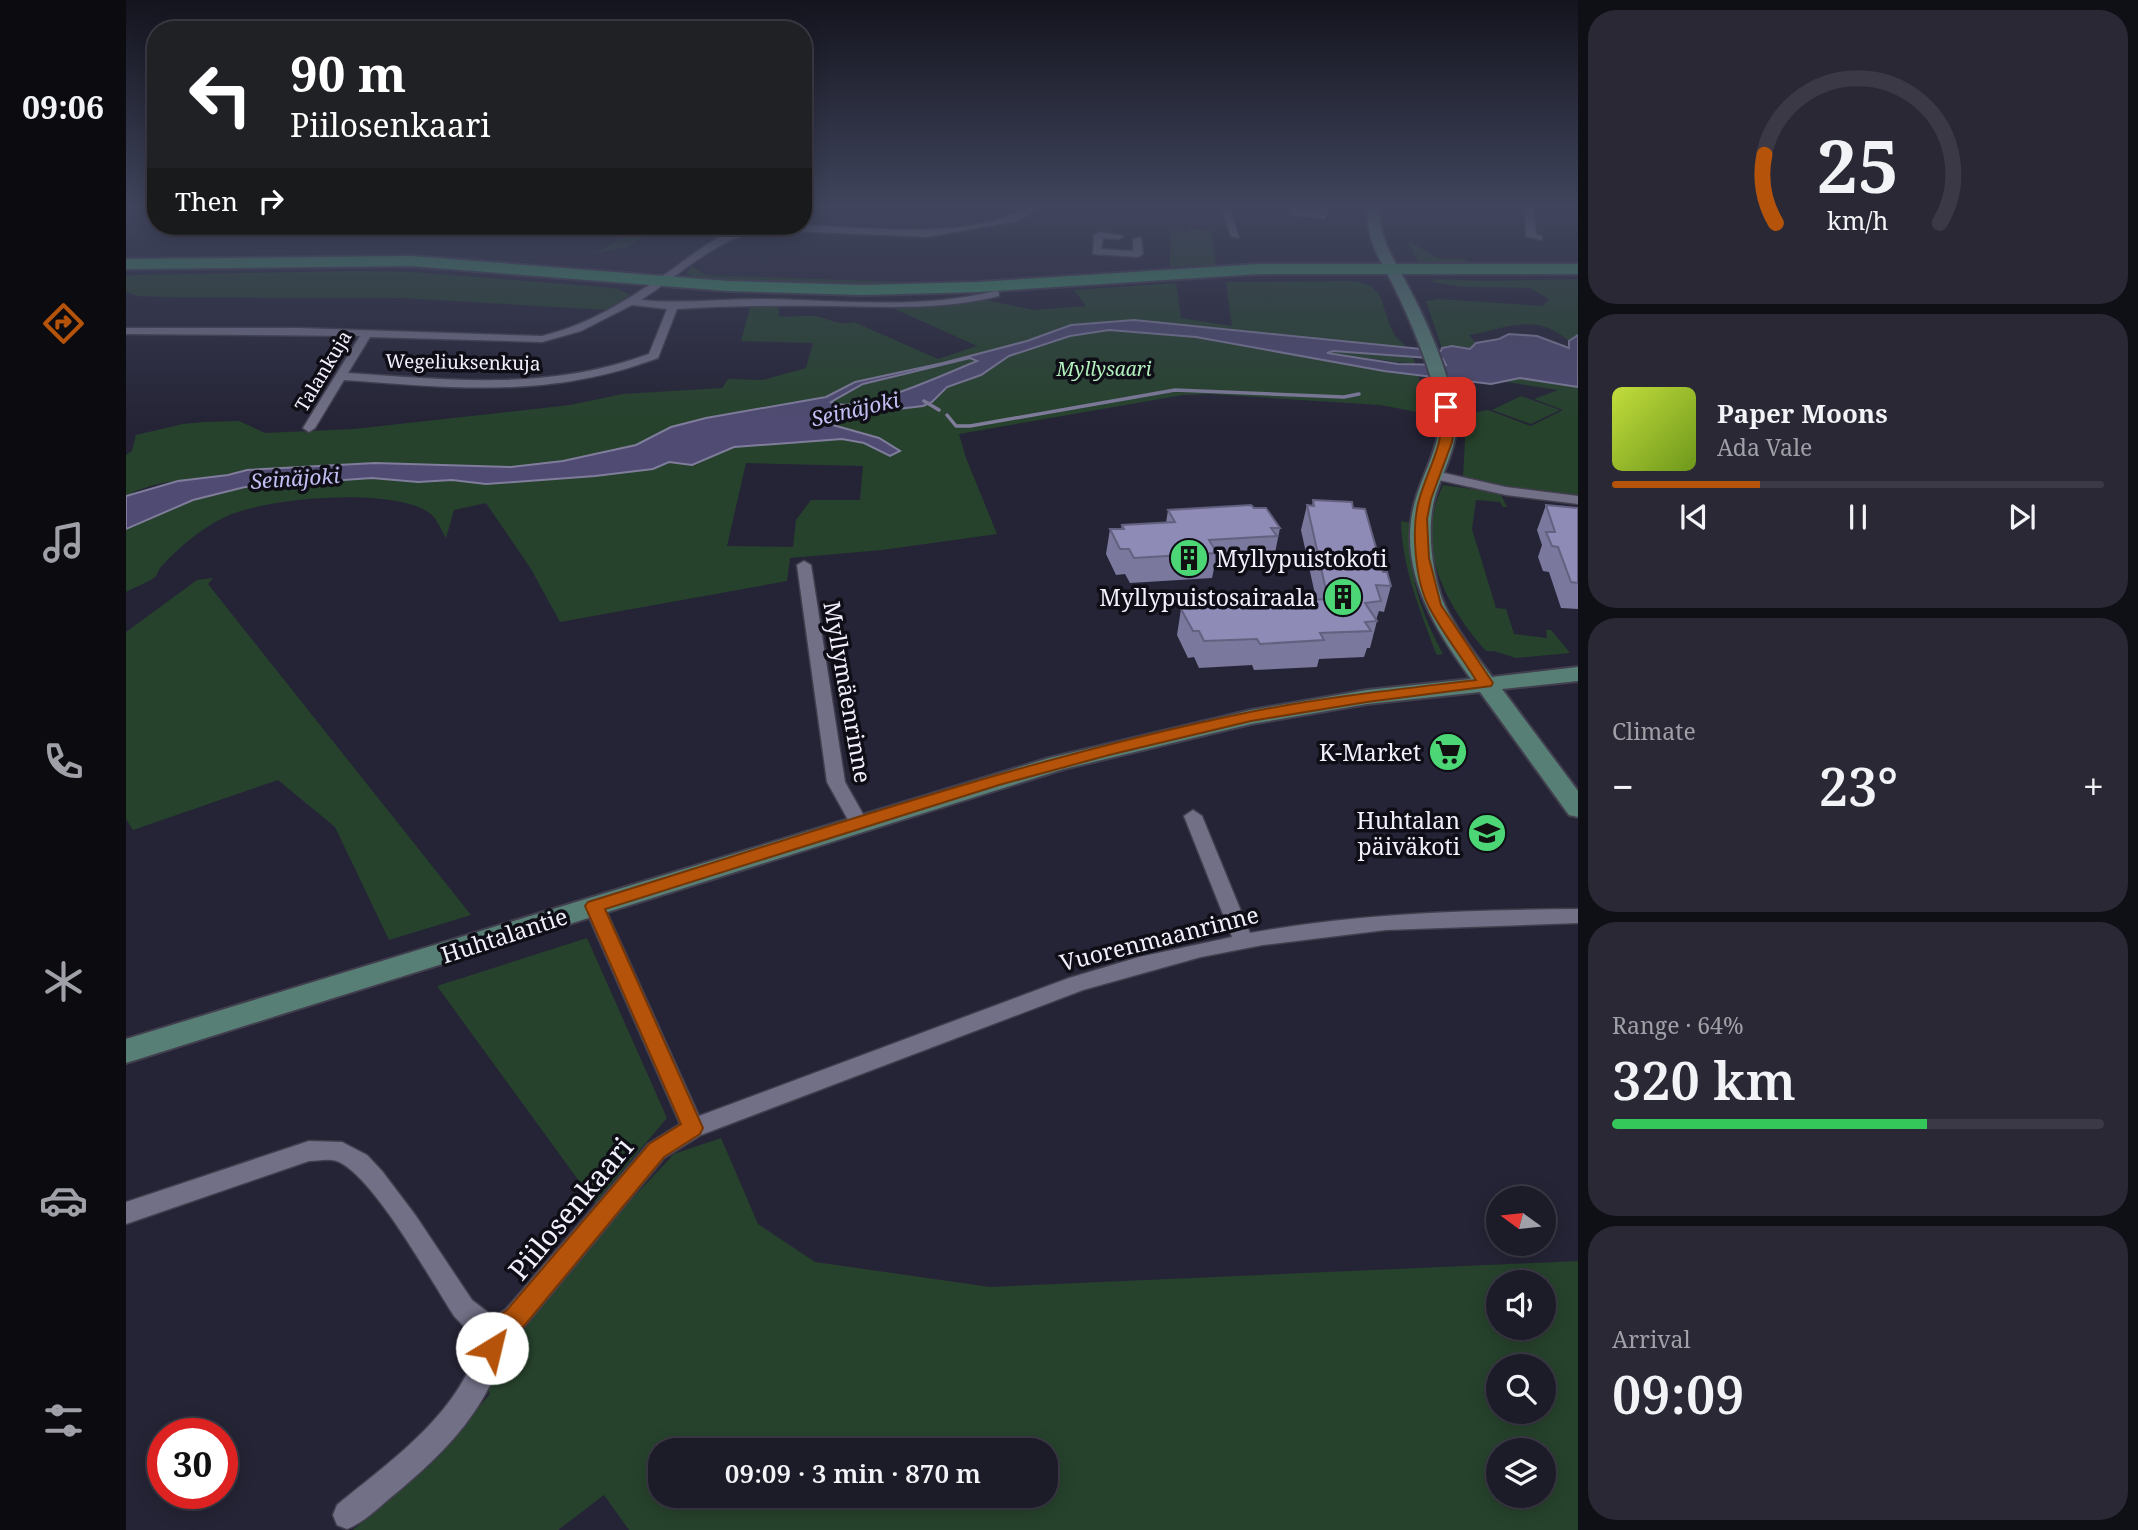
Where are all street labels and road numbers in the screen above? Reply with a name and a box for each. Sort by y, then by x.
street label: Talankuja [289,326,357,416]
street label: Wegeliuksenkuja [385,348,541,376]
street label: Myllymäenrinne [816,599,880,785]
street label: Vuorenmaanrinne [1056,898,1262,978]
street label: Huhtalantie [437,900,571,970]
street label: Piilosenkaari [499,1129,641,1287]

